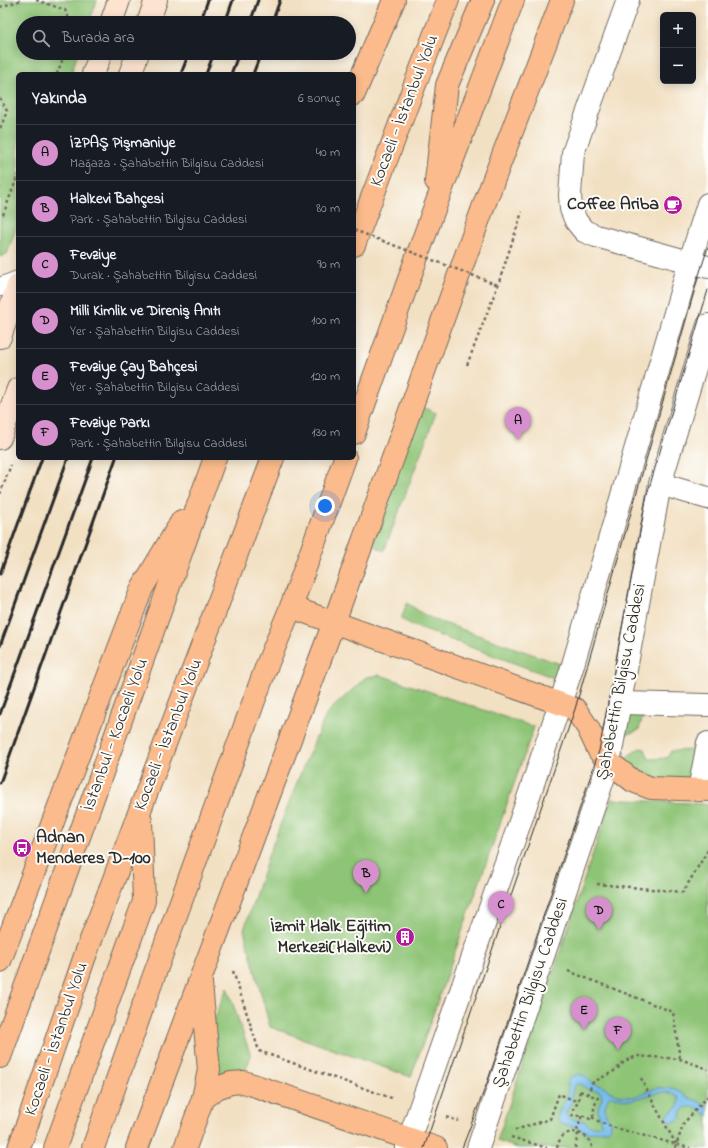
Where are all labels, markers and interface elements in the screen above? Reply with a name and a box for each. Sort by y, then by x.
map controls [660,12,696,84]
button: + [660,12,696,48]
search box [16,16,356,60]
icon: search [30,27,52,49]
text: Burada ara [62,27,135,49]
street label: Kocaeli - İstanbul Yolu [364,31,446,191]
button: − [660,48,696,84]
text: Yakında [32,86,87,111]
text: 6 sonuç [298,89,340,108]
text: İZPAŞ Pişmaniye [70,132,175,154]
text: A [41,143,49,162]
text: 40 m [316,143,340,162]
text: Mağaza · Şahabettin Bilgisu Caddesi [70,154,264,173]
text: Halkevi Bahçesi [70,188,164,210]
place label: Coffee Ariba [567,192,659,218]
cafe icon: Coffee Ariba [662,194,684,216]
text: B [41,199,49,218]
text: 80 m [316,199,340,218]
text: Park · Şahabettin Bilgisu Caddesi [70,210,247,229]
text: Fevziye [70,244,116,266]
text: C [41,255,49,274]
text: 90 m [317,255,340,274]
text: Durak · Şahabettin Bilgisu Caddesi [70,266,257,285]
text: Milli Kimlik ve Direniş Anıtı [70,300,221,322]
text: D [40,311,50,330]
text: 100 m [311,311,340,330]
text: Yer · Şahabettin Bilgisu Caddesi [70,322,239,341]
text: Fevziye Çay Bahçesi [70,356,198,378]
text: E [41,367,49,386]
text: 120 m [310,367,340,386]
text: Yer · Şahabettin Bilgisu Caddesi [70,378,239,397]
pin: A [505,407,531,440]
text: Fevziye Parkı [70,412,150,434]
text: F [41,423,49,442]
text: 130 m [312,423,340,442]
text: Park · Şahabettin Bilgisu Caddesi [70,434,247,453]
your location [315,496,335,516]
street label: Şahabettin Bilgisu Caddesi [590,581,655,783]
street label: İstanbul - Kocaeli Yolu [76,655,156,815]
street label: Kocaeli - İstanbul Yolu [128,655,210,815]
place label: Adnan Menderes D-100 [36,825,151,872]
bus stop icon: Adnan Menderes D-100 [11,837,33,859]
pin: B [353,860,379,893]
pin: C [488,891,514,924]
street label: Şahabettin Bilgisu Caddesi [488,895,574,1091]
pin: D [586,897,612,930]
place label: İzmit Halk Eğitim Merkezi(Halkevi) [270,914,392,961]
building icon: İzmit Halk Eğitim Merkezi(Halkevi) [394,926,416,948]
street label: Kocaeli - İstanbul Yolu [19,959,95,1119]
pin: E [571,997,597,1030]
pin: F [605,1017,631,1050]

